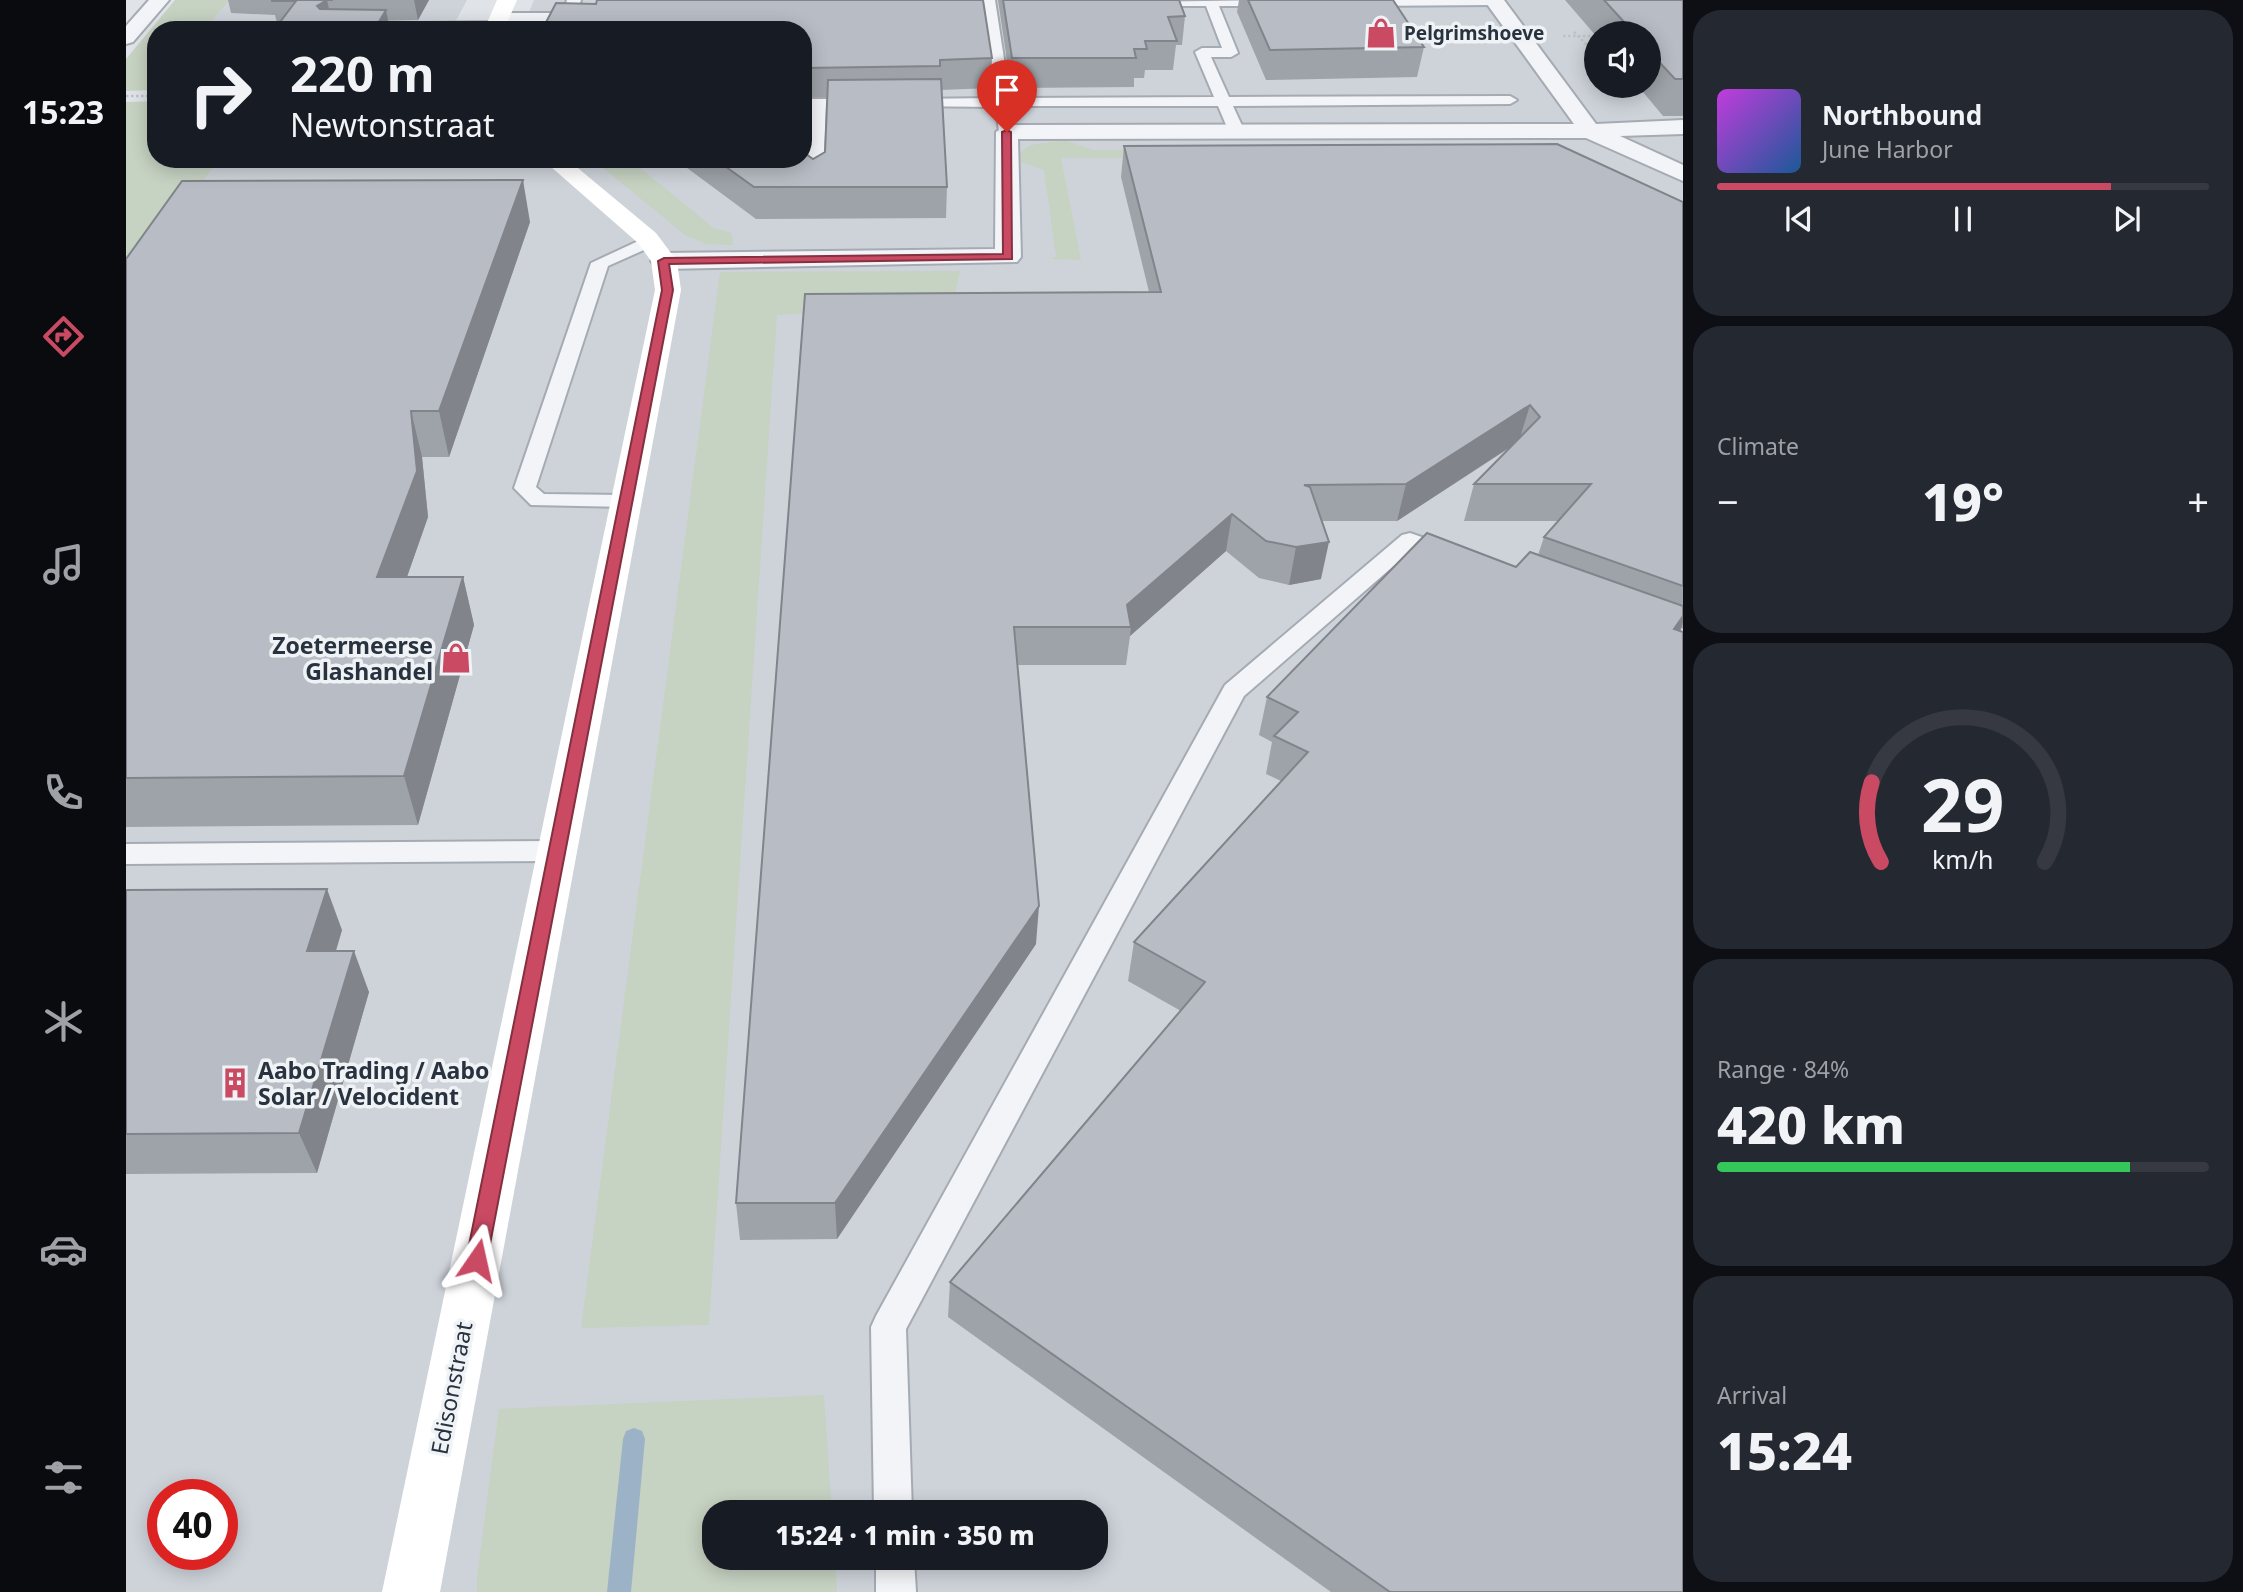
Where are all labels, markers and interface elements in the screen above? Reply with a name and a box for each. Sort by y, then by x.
shop icon: Pelgrimshoeve [1364,16,1398,50]
place label: Pelgrimshoeve [1404,20,1544,46]
map controls [1584,21,1661,98]
button: sound [1584,21,1661,98]
text: 220 m [290,40,435,106]
icon: right [175,49,266,140]
pin [977,60,1037,132]
icon: arrive [988,71,1026,109]
text: 15:23 [22,90,104,133]
text: Northbound [1822,97,1982,133]
text: Newtonstraat [290,103,494,146]
text: June Harbor [1822,133,1953,165]
icon: previous [1780,200,1818,238]
icon: pause [1944,200,1982,238]
icon: next [2108,200,2146,238]
icon: directions [39,312,88,361]
text: Climate [1717,430,1799,462]
text: 19° [1922,465,2004,536]
text: − [1717,475,1739,527]
text: + [2187,475,2209,527]
icon: music [39,540,88,589]
place label: Zoetermeerse Glashandel [272,629,433,687]
shop icon: Zoetermeerse Glashandel [439,641,473,675]
text: 29 [1921,754,2005,853]
icon: phone [39,768,88,817]
text: km/h [1932,842,1994,876]
icon: climate [39,997,88,1046]
text: Range · 84% [1717,1053,1849,1085]
place label: Aabo Trading / Aabo Solar / Velocident [258,1054,489,1112]
building icon: Aabo Trading / Aabo Solar / Velocident [218,1066,252,1100]
text: 420 km [1717,1088,1905,1159]
position arrow [440,1223,514,1297]
icon: car [39,1225,88,1274]
street label: Edisonstraat [422,1319,480,1457]
text: Arrival [1717,1379,1787,1411]
text: 15:24 [1717,1414,1852,1485]
icon: filters [39,1453,88,1502]
speed limit sign: 40 [147,1479,238,1570]
text: 15:24 · 1 min · 350 m [775,1517,1035,1553]

